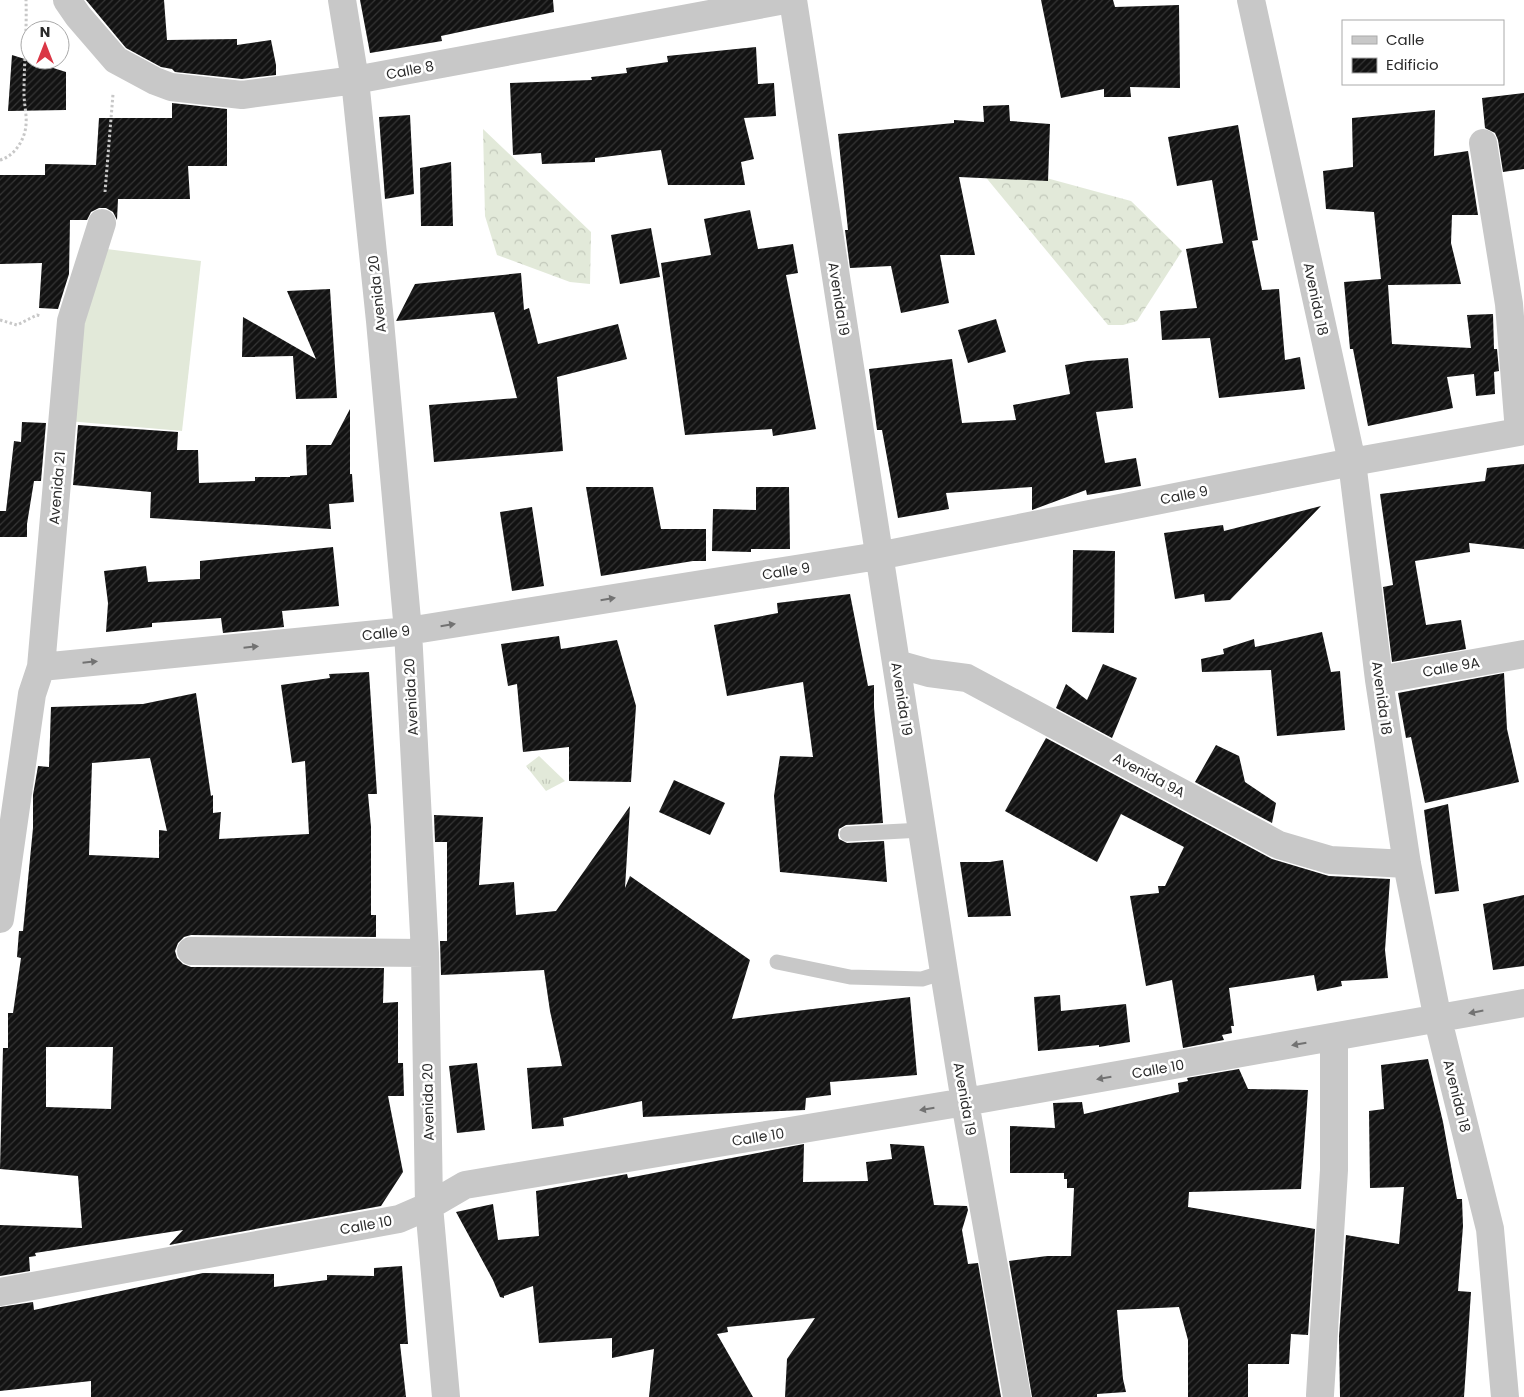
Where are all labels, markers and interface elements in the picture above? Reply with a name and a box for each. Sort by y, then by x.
north arrow [20,20,70,70]
legend [1342,20,1504,85]
text: N [40,22,50,42]
text: Calle [1386,29,1424,50]
text: Edificio [1386,54,1439,75]
street label: Calle 8 [384,56,436,84]
street label: Avenida 20 [363,254,391,334]
street label: Avenida 19 [823,261,855,337]
street label: Avenida 18 [1298,261,1334,338]
street label: Avenida 21 [44,450,70,526]
street label: Calle 9 [1158,481,1210,509]
street label: Calle 9 [761,557,811,585]
one-way arrow [600,595,616,603]
one-way arrow [440,620,456,628]
street label: Calle 9 [361,621,411,645]
one-way arrow [244,642,260,650]
street label: Calle 9A [1421,652,1481,682]
one-way arrow [82,658,98,666]
street label: Avenida 20 [399,658,423,736]
street label: Avenida 18 [1367,660,1397,736]
street label: Avenida 19 [886,661,918,737]
street label: Avenida 9A [1109,748,1189,802]
one-way arrow [1468,1009,1484,1017]
one-way arrow [1291,1041,1307,1049]
street label: Calle 10 [1130,1055,1186,1083]
street label: Avenida 18 [1438,1058,1476,1135]
street label: Avenida 19 [949,1061,981,1137]
street label: Avenida 20 [417,1063,439,1141]
one-way arrow [1096,1075,1112,1083]
one-way arrow [919,1105,935,1113]
street label: Calle 10 [730,1123,786,1151]
street label: Calle 10 [338,1211,394,1239]

